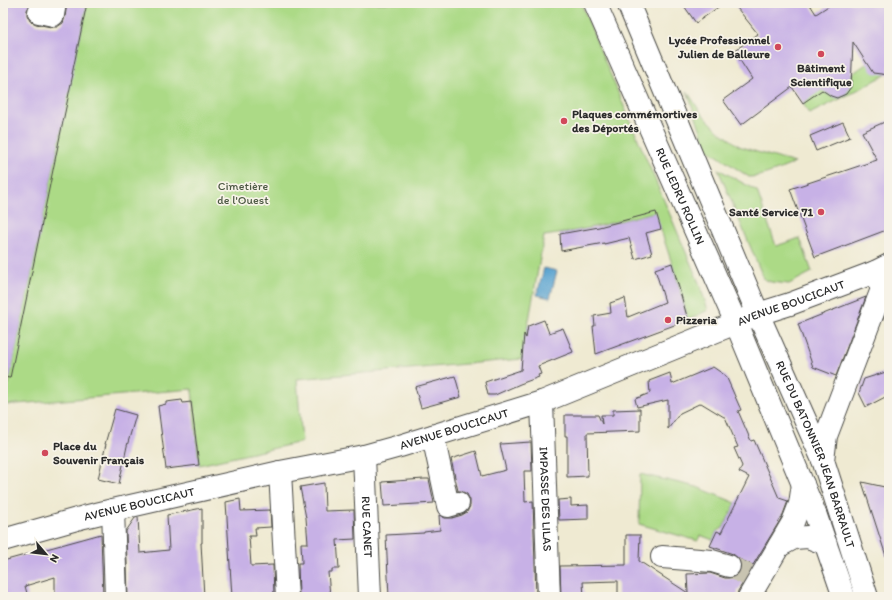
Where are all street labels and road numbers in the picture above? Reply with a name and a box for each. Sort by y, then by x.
street label: RUE LEDRU ROLLIN [653,146,707,247]
street label: AVENUE BOUCICAUT [735,277,847,329]
street label: RUE DU BATONNIER JEAN BARRAULT [773,359,858,550]
street label: AVENUE BOUCICAUT [398,406,511,453]
street label: IMPASSE DES LILAS [537,446,554,552]
street label: AVENUE BOUCICAUT [83,485,196,524]
street label: RUE CANET [359,496,375,558]

